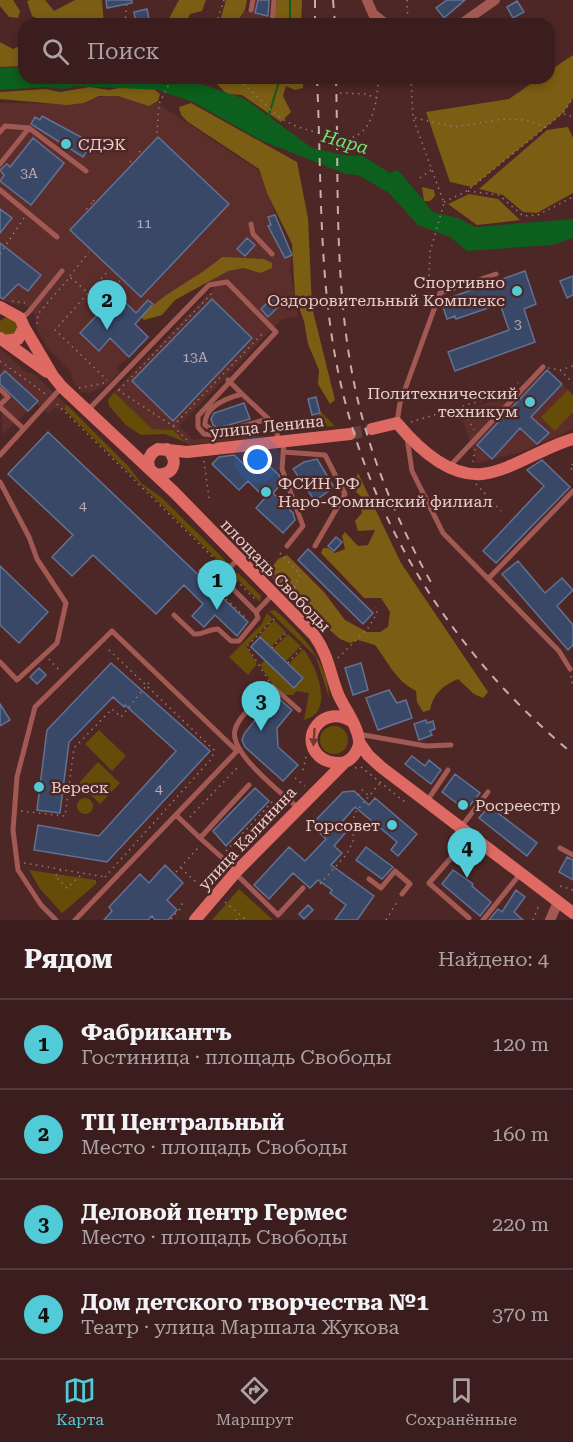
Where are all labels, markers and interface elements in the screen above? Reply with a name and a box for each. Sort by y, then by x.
search box [18,18,555,84]
icon: search [39,35,72,68]
text: Поиск [87,39,159,64]
water label: Нара [318,125,371,158]
place label: СДЭК [78,135,126,154]
marker: СДЭК [59,137,73,151]
house number: 3А [20,165,38,181]
house number: 11 [136,215,152,231]
place label: Спортивно Оздоровительный Комплекс [267,273,505,310]
pin: 2 [88,280,126,330]
marker: Спортивно Оздоровительный Комплекс [510,284,524,298]
house number: 3 [514,316,522,332]
house number: 13А [182,349,208,365]
place label: Политехнический техникум [367,384,518,421]
marker: Политехнический техникум [523,395,537,409]
street label: улица Ленина [209,411,325,442]
your location [243,445,272,474]
place label: ФСИН РФ Наро-Фоминский филиал [278,474,493,511]
marker: ФСИН РФ Наро-Фоминский филиал [259,485,273,499]
house number: 4 [79,497,87,513]
street label: площадь Свободы [217,515,334,636]
pin: 1 [198,560,236,610]
pin: 3 [242,682,280,731]
one-way arrow [309,728,319,747]
place label: Вереcк [51,778,109,797]
marker: Вереcк [32,780,46,794]
house number: 4 [155,780,163,796]
street label: улица Калинина [195,782,300,894]
place label: Росреестр [475,796,560,815]
marker: Росреестр [456,798,470,812]
place label: Горсовет [306,816,380,835]
marker: Горсовет [385,818,399,832]
pin: 4 [448,828,486,878]
text: Рядом [24,944,113,974]
text: Найдено: 4 [438,947,549,971]
text: Фабрикантъ [81,1020,232,1045]
text: 1 [38,1032,49,1056]
text: 120 m [492,1032,549,1056]
text: Гостиница · площадь Свободы [81,1045,392,1069]
text: ТЦ Центральный [81,1110,284,1135]
text: 2 [38,1122,49,1146]
text: 160 m [492,1122,549,1146]
text: Место · площадь Свободы [81,1135,348,1159]
text: Деловой центр Гермес [81,1200,347,1225]
text: 3 [38,1212,49,1236]
text: 220 m [492,1212,549,1236]
text: Место · площадь Свободы [81,1225,348,1249]
text: Дом детского творчества №1 [81,1290,429,1315]
text: 4 [38,1302,49,1326]
text: 370 m [492,1302,549,1326]
text: Театр · улица Маршала Жукова [81,1315,399,1339]
tab: Карта [56,1374,104,1429]
tab: Маршрут [216,1374,293,1429]
tab: Сохранённые [406,1374,517,1429]

